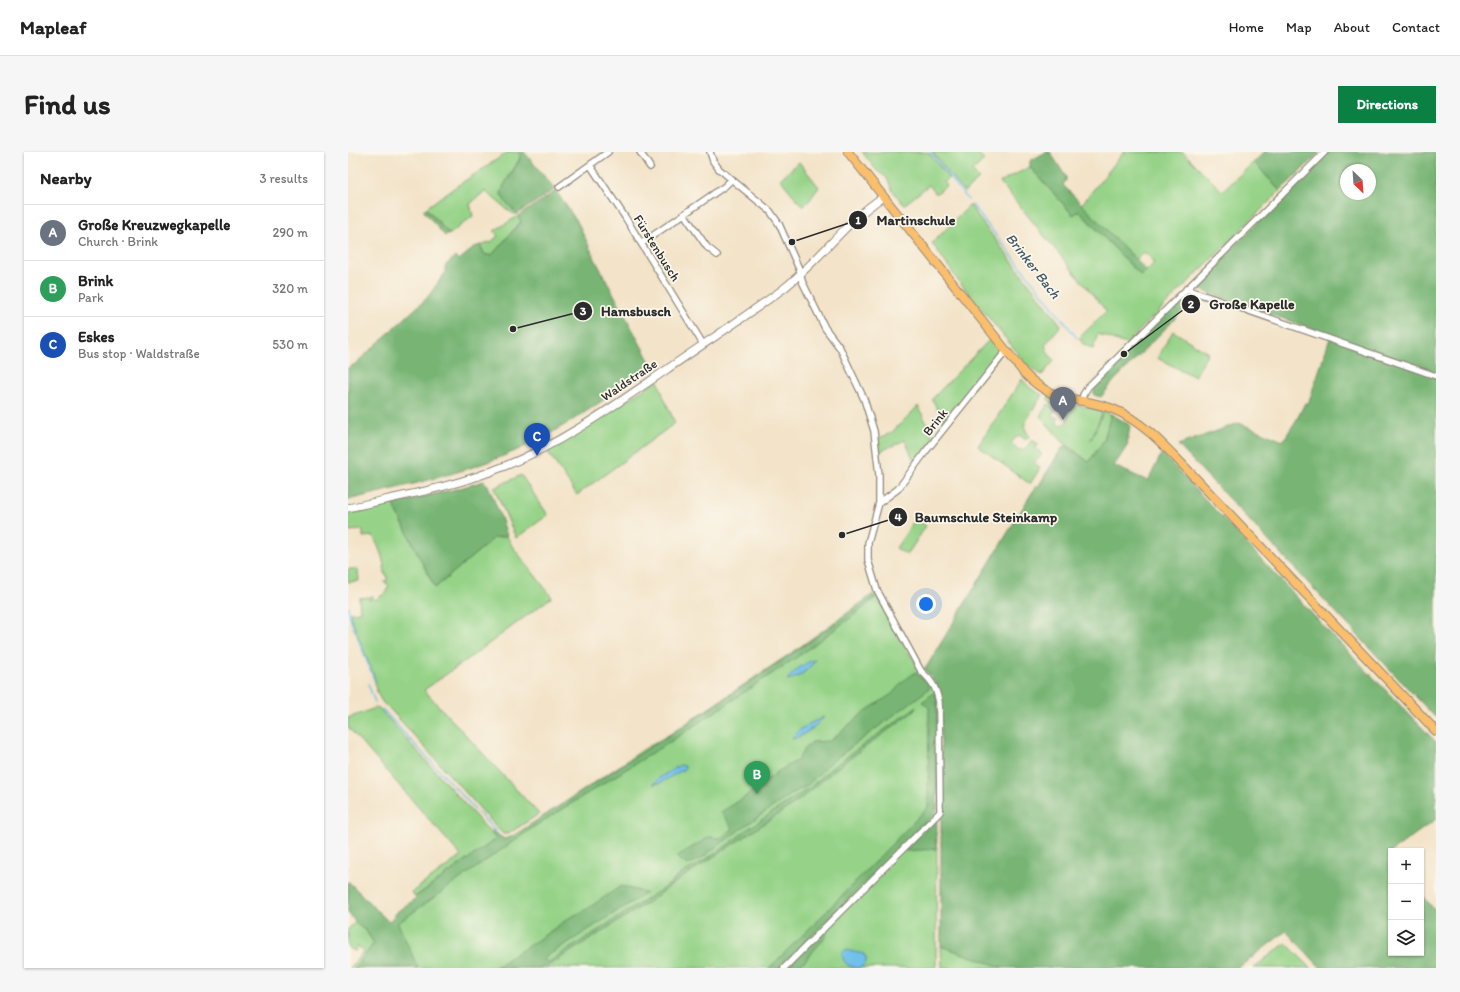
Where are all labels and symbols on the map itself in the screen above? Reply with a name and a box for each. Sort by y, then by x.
north arrow [1340,164,1376,200]
callout: Martinschule [848,207,963,233]
street label: Fürstenbusch [631,212,684,284]
text: Martinschule [876,212,956,229]
text: 1 [855,213,861,227]
water label: Brinker Bach [1002,230,1064,303]
callout: Große Kapelle [1181,291,1303,317]
text: Große Kapelle [1209,296,1295,313]
text: 2 [1188,297,1195,311]
callout: Hamsbusch [573,298,679,324]
text: Hamsbusch [601,303,672,320]
text: 3 [580,304,587,318]
street label: Waldstraße [598,356,660,404]
pin: A [1050,387,1076,420]
street label: Brink [920,405,951,439]
pin: C [524,423,550,456]
callout: Baumschule Steinkamp [888,504,1065,530]
text: Baumschule Steinkamp [915,509,1058,526]
text: 4 [894,510,902,524]
your location [916,594,936,614]
pin: B [744,761,770,794]

